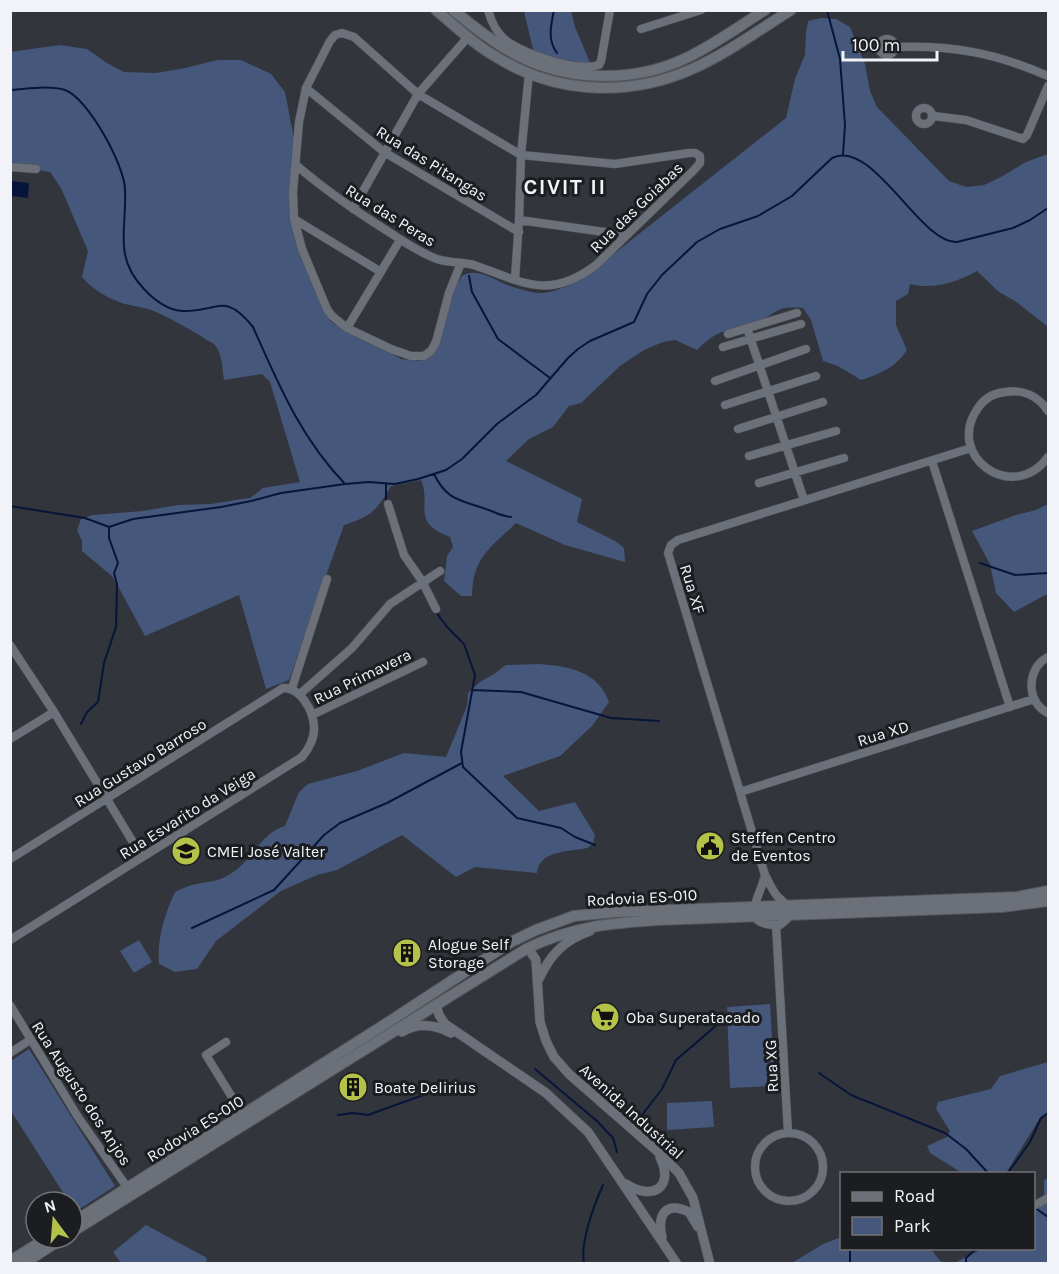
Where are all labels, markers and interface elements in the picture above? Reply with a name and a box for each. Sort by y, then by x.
scale bar [843,24,938,62]
text: 100 m [852,34,900,56]
street label: Rua das Pitangas [373,122,491,205]
street label: Rua das Goiabas [586,158,687,257]
district label: CIVIT II [523,174,607,200]
street label: Rua das Peras [342,180,439,251]
street label: Rua XF [676,562,709,616]
street label: Rua Primavera [310,645,414,708]
street label: Rua Gustavo Barroso [71,714,210,811]
street label: Rua XD [855,717,911,750]
street label: Rua Esvarito da Veiga [116,764,259,863]
place label: Steffen Centro de Eventos [731,828,836,865]
public building icon: Steffen Centro de Eventos [694,830,726,862]
school or university icon: CMEI José Valter [170,835,202,867]
place label: CMEI José Valter [207,842,325,861]
street label: Rodovia ES-010 [586,885,698,910]
place label: Alogue Self Storage [428,935,510,972]
building icon: Alogue Self Storage [391,937,423,969]
supermarket icon: Oba Superatacado [589,1001,621,1033]
place label: Oba Superatacado [626,1008,760,1027]
street label: Rua Augusto dos Anjos [28,1018,135,1169]
street label: Rua XG [761,1039,782,1093]
street label: Avenida Industrial [576,1060,688,1163]
building icon: Boate Delirius [337,1071,369,1103]
place label: Boate Delirius [374,1078,476,1097]
street label: Rodovia ES-010 [143,1091,247,1166]
legend [840,1172,1035,1250]
text: Road [894,1185,935,1207]
north arrow [24,1190,84,1250]
text: N [42,1195,58,1217]
text: Park [894,1215,931,1237]

